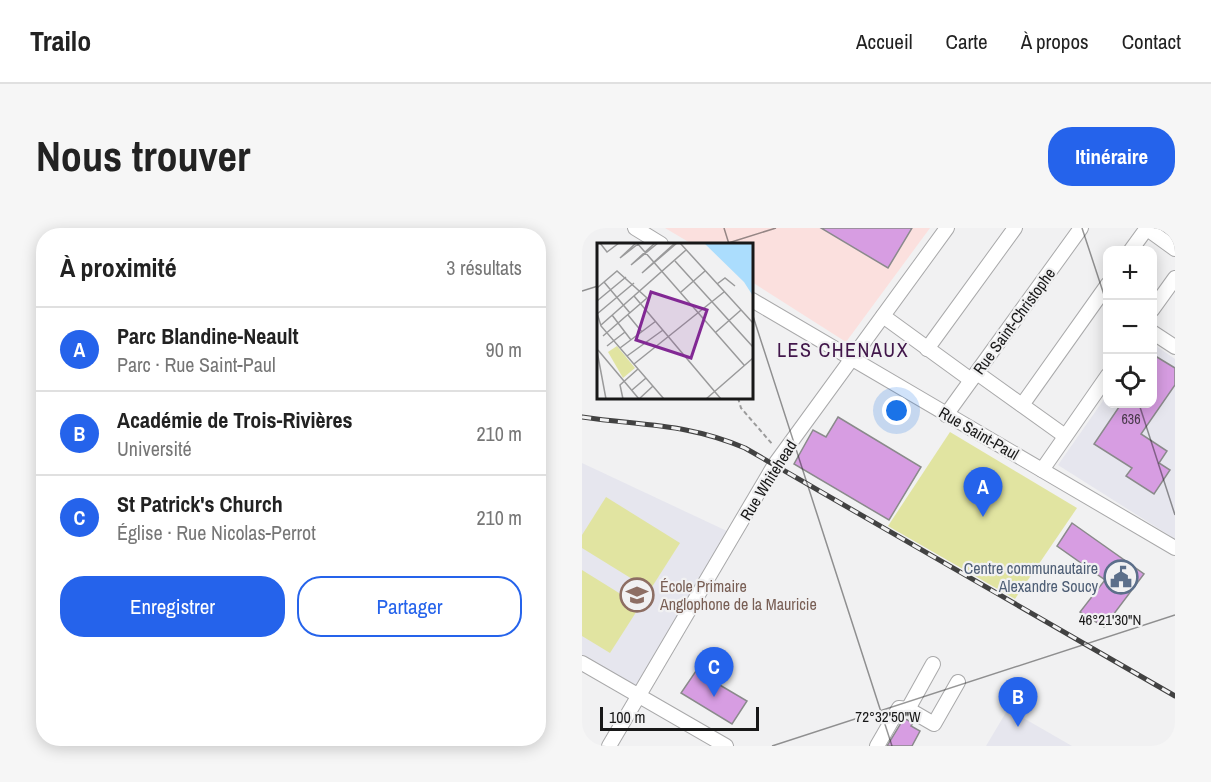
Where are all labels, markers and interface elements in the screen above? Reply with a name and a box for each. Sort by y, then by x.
text: Trailo [30,22,91,60]
text: Accueil [856,27,913,56]
text: Carte [946,27,988,56]
text: À propos [1021,27,1089,56]
text: Contact [1122,27,1181,56]
button: Itinéraire [1048,127,1175,186]
text: Nous trouver [36,128,250,184]
inset map [597,243,753,399]
map controls [1103,246,1157,408]
button: + [1103,246,1157,300]
text: À proximité [60,250,177,285]
text: 3 résultats [446,254,522,281]
street label: Rue Saint-Christophe [968,263,1060,379]
button: − [1103,300,1157,354]
text: Parc Blandine-Neault [117,321,298,351]
text: A [74,336,85,363]
text: 90 m [486,336,522,363]
district label: LES CHENAUX [777,336,909,363]
text: Parc · Rue Saint-Paul [117,351,276,378]
button: locate [1103,354,1157,408]
your location [882,396,911,425]
street label: Rue Saint-Paul [935,401,1023,465]
text: Académie de Trois-Rivières [117,405,353,435]
house number: 636 [1121,410,1141,428]
text: B [74,420,85,447]
text: 210 m [476,420,522,447]
text: Université [117,435,192,462]
street label: Rue Whitehead [735,436,801,524]
pin: A [964,468,1002,517]
text: St Patrick's Church [117,489,283,519]
text: C [74,504,85,531]
text: 210 m [476,504,522,531]
text: Église · Rue Nicolas-Perrot [117,519,316,546]
place label: Centre communautaire Alexandre Soucy [964,557,1098,597]
public building icon: Centre communautaire Alexandre Soucy [1103,559,1139,595]
place label: École Primaire Anglophone de la Mauricie [659,575,817,615]
button: Enregistrer [60,576,285,637]
button: Partager [297,576,522,637]
school or university icon: École Primaire Anglophone de la Mauricie [619,577,655,613]
text: 46°21'30"N [1079,609,1141,630]
pin: C [694,648,734,697]
pin: B [998,678,1038,727]
scale bar [600,704,759,732]
text: 100 m [609,706,645,728]
text: 72°32'50"W [855,706,921,727]

